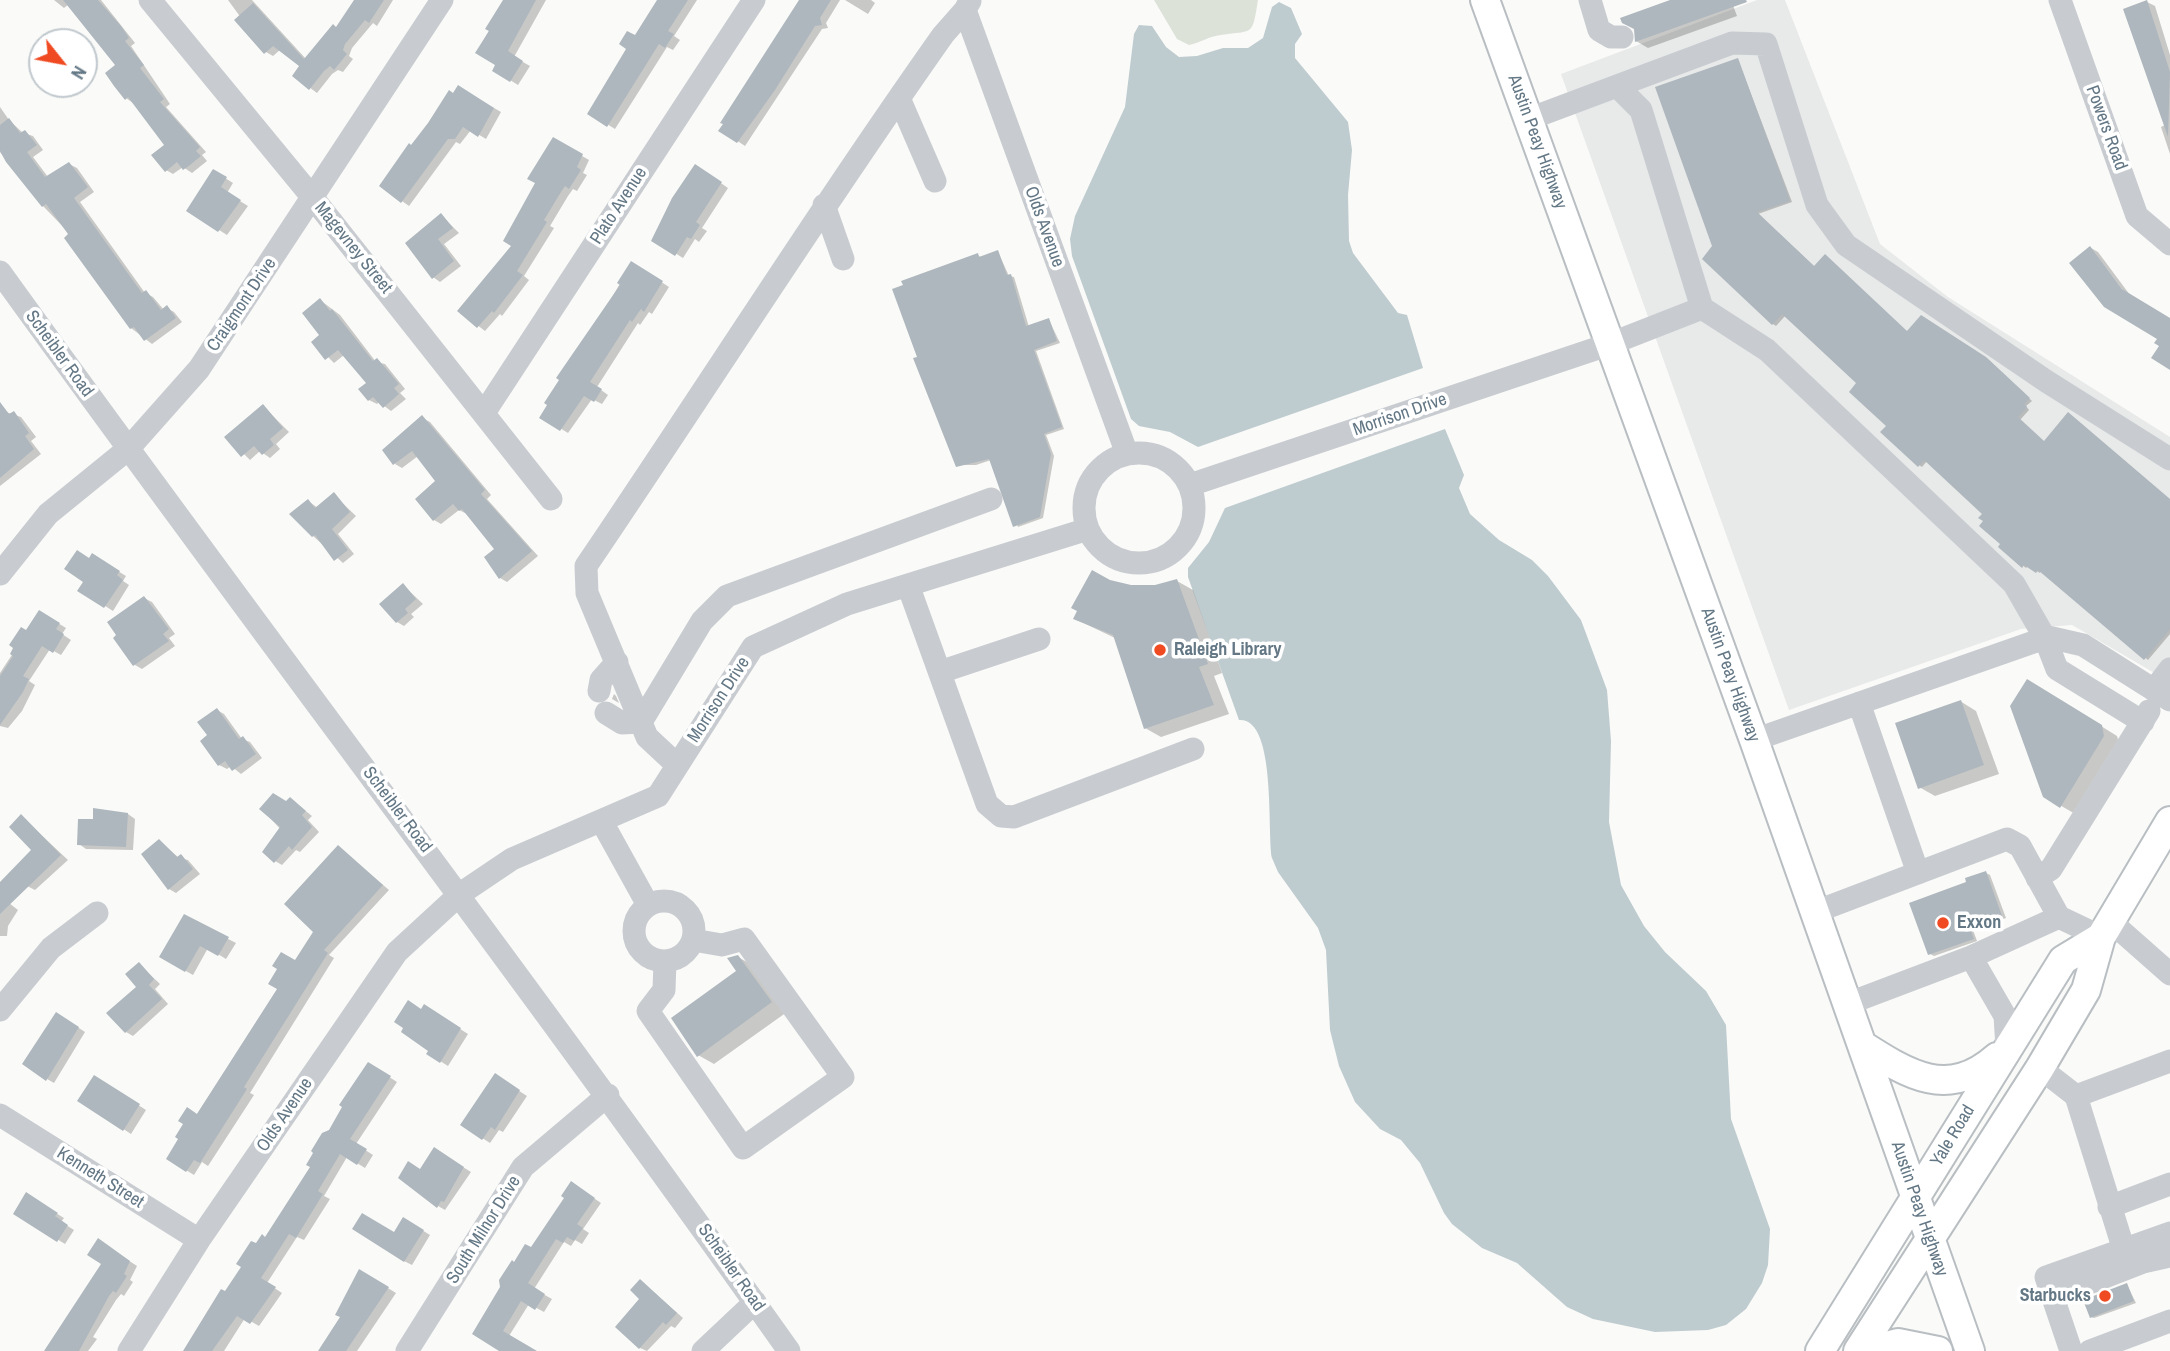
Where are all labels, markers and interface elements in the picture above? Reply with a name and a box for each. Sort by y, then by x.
north arrow [28,28,98,98]
text: N [65,61,93,84]
street label: Austin Peay Highway [1503,72,1571,212]
street label: Powers Road [2081,83,2131,173]
street label: Plato Avenue [586,163,652,249]
street label: Olds Avenue [1019,184,1069,270]
street label: Magevney Street [309,198,397,298]
street label: Craigmont Drive [203,254,281,356]
street label: Scheibler Road [20,306,98,402]
street label: Morrison Drive [1350,389,1450,441]
street label: Austin Peay Highway [1696,605,1764,745]
place label: Raleigh Library [1174,639,1281,661]
marker: Raleigh Library [1152,642,1168,658]
street label: Morrison Drive [683,653,755,747]
street label: Scheibler Road [358,763,436,857]
place label: Exxon [1957,912,2001,934]
marker: Exxon [1935,915,1951,931]
street label: Olds Avenue [252,1074,318,1156]
street label: Yale Road [1926,1101,1980,1171]
street label: Austin Peay Highway [1886,1139,1952,1279]
street label: Kenneth Street [53,1143,147,1213]
street label: South Milnor Drive [442,1172,526,1288]
street label: Scheibler Road [693,1220,769,1316]
place label: Starbucks [2020,1285,2091,1307]
marker: Starbucks [2097,1288,2113,1304]

